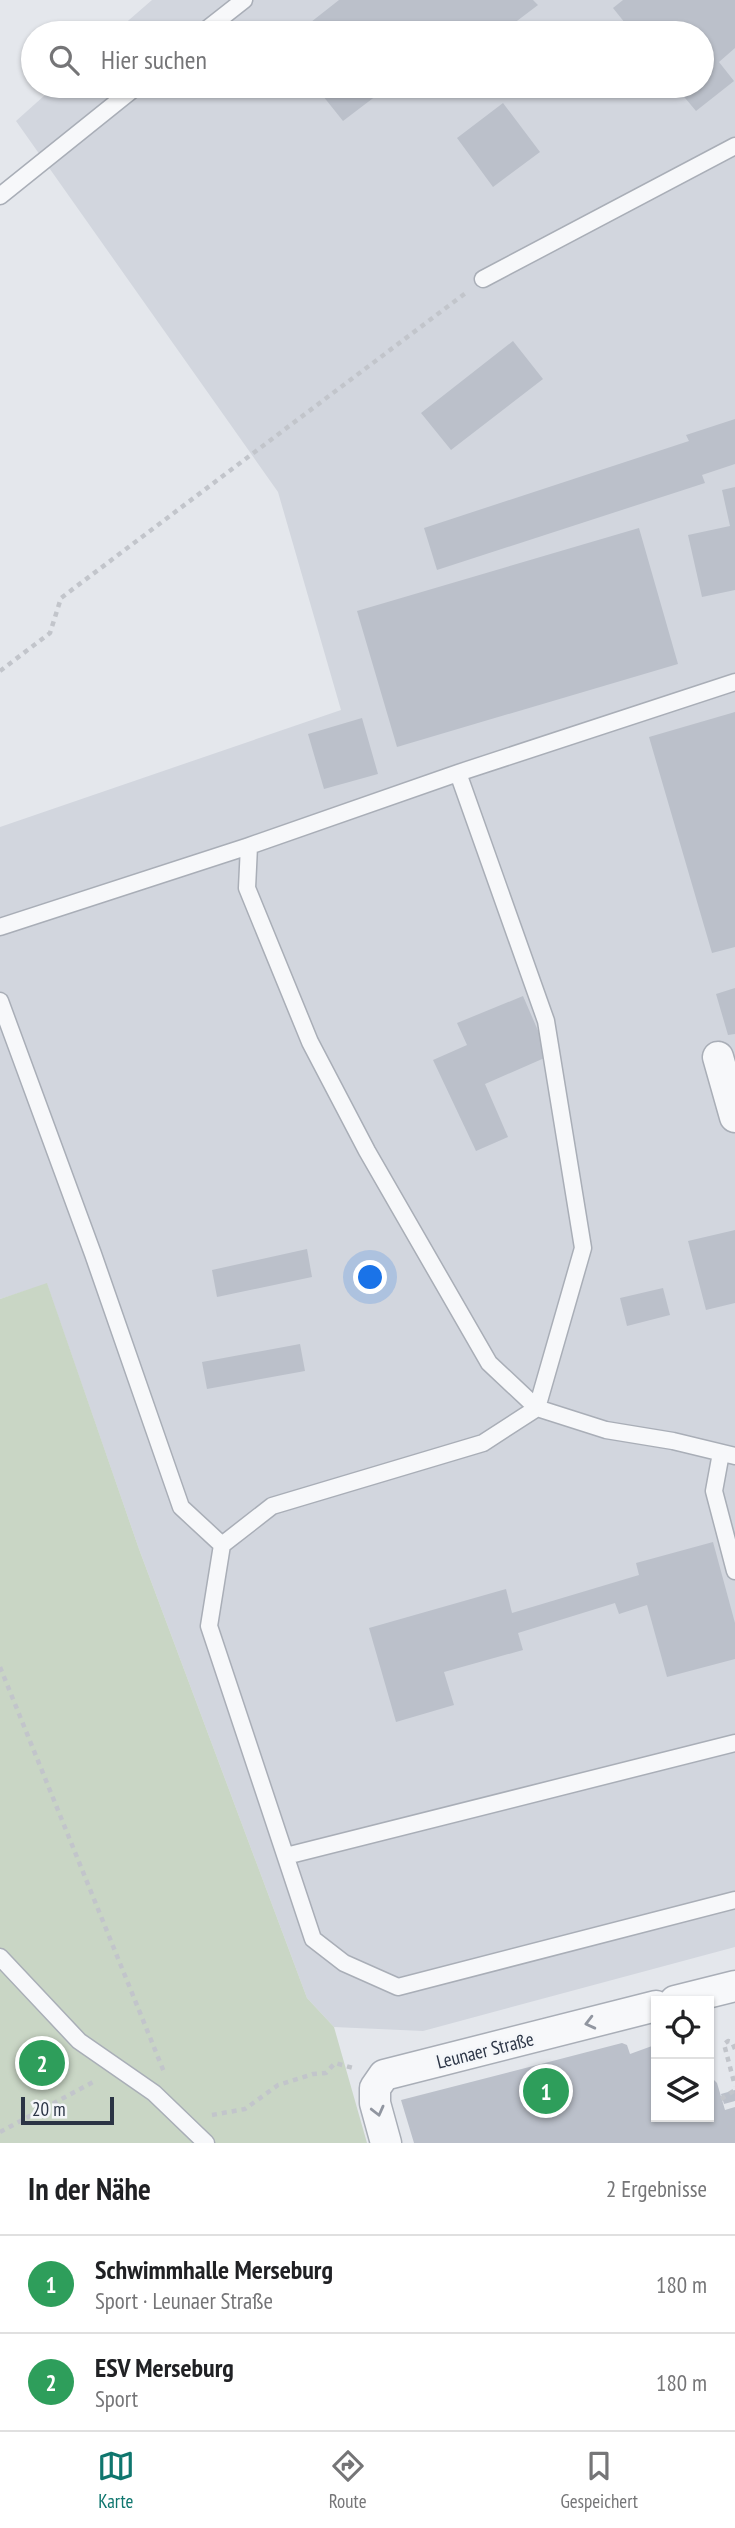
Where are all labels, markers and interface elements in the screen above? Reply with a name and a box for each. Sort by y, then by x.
search box [21,21,714,98]
icon: search [45,41,83,79]
text: Hier suchen [101,43,207,76]
your location [353,1260,387,1294]
map controls [651,1996,714,2122]
button: locate [651,1996,714,2059]
one-way arrow [584,2015,596,2029]
street label: Leunaer Straße [434,2026,536,2074]
pin: 2 [19,2037,65,2089]
button: layers [651,2059,714,2122]
pin: 1 [523,2065,569,2117]
scale bar [21,2094,114,2126]
text: 20 m [32,2097,66,2121]
one-way arrow [369,2105,384,2117]
text: In der Nähe [28,2169,151,2208]
text: 2 Ergebnisse [606,2174,707,2203]
text: Schwimmhalle Merseburg [95,2253,333,2286]
text: 1 [46,2270,57,2299]
text: 180 m [656,2270,707,2299]
text: Sport · Leunaer Straße [95,2286,273,2315]
text: ESV Merseburg [95,2351,234,2384]
text: 2 [46,2368,57,2397]
text: 180 m [656,2368,707,2397]
text: Sport [95,2384,138,2413]
tab: Karte [97,2447,135,2513]
tab: Route [329,2447,367,2513]
tab: Gespeichert [560,2447,638,2513]

